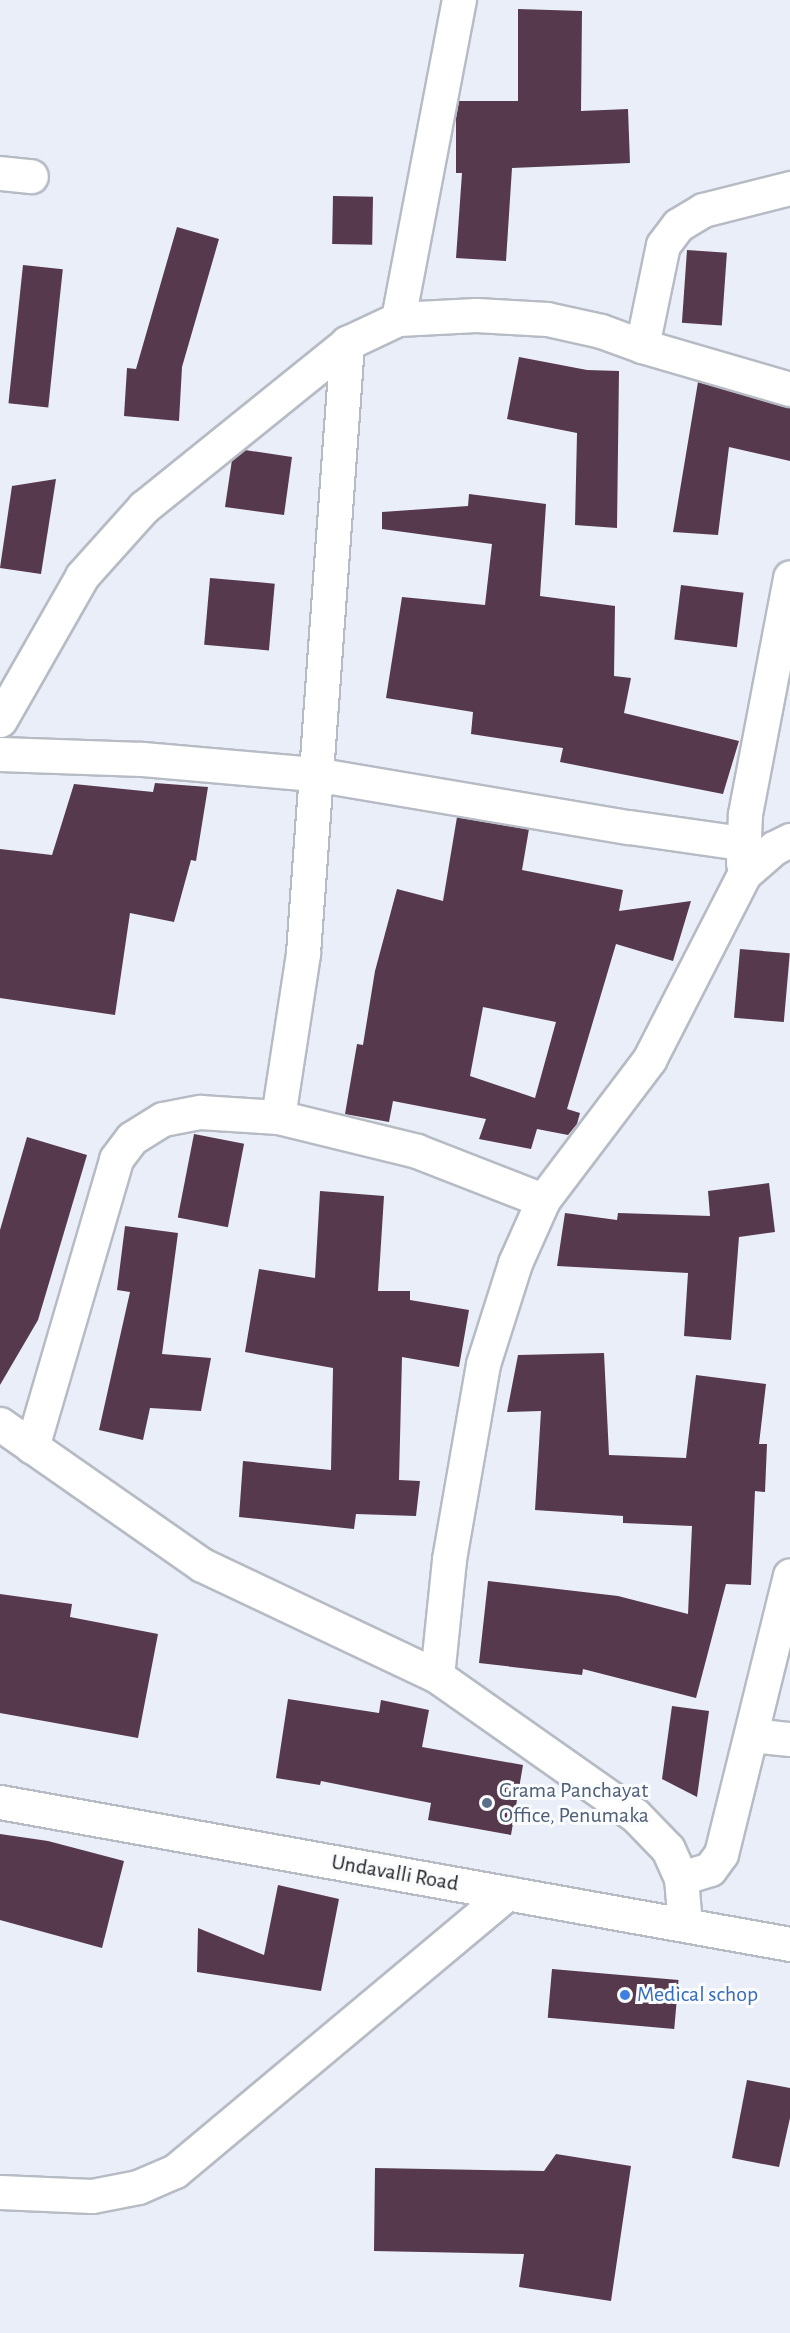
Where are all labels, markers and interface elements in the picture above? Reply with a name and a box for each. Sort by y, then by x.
place label: Grama Panchayat Office, Penumaka [499,1777,649,1828]
marker: Grama Panchayat Office, Penumaka [480,1796,494,1810]
street label: Undavalli Road [329,1849,461,1897]
place label: Medical schop [637,1982,758,2008]
marker: Medical schop [618,1988,632,2002]

